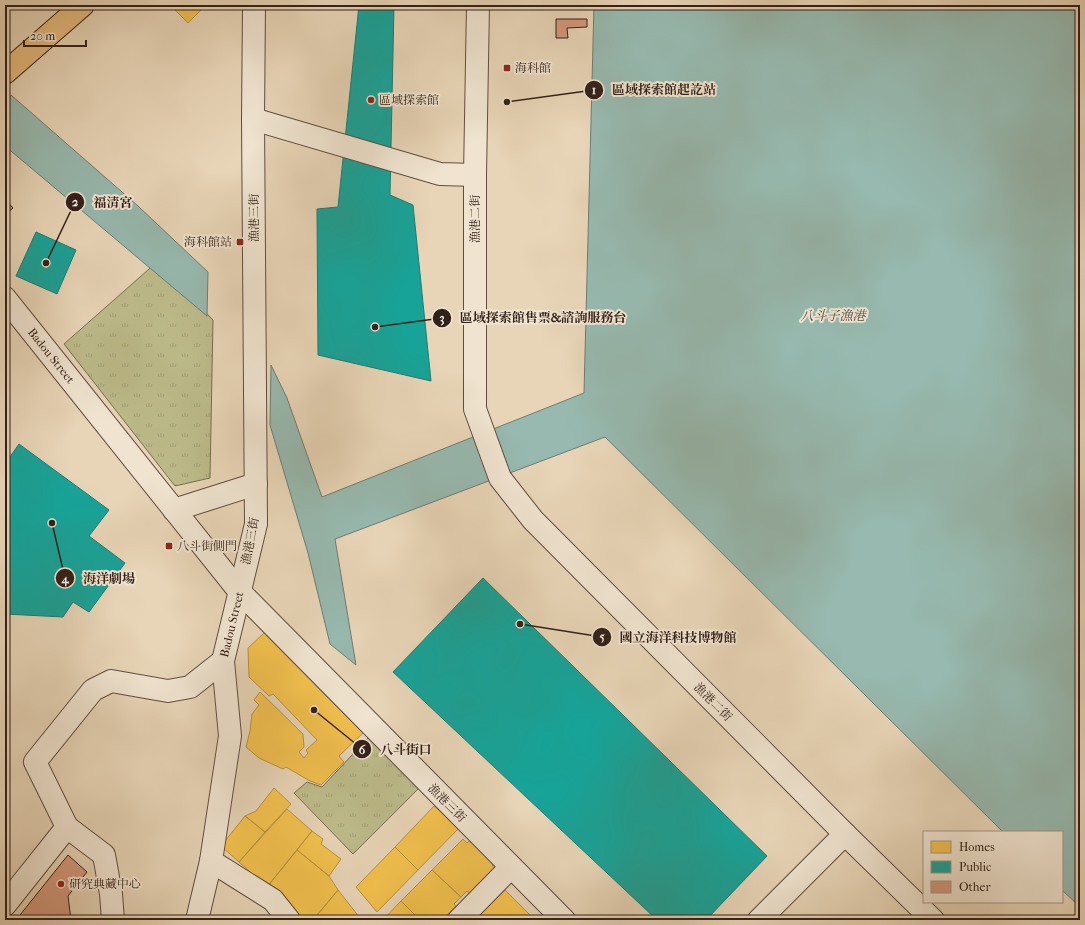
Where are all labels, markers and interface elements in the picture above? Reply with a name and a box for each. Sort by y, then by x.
scale bar [24,22,86,48]
text: 20 m [30,29,55,43]
place label: 海科館 [515,61,551,75]
marker: 海科館 [502,63,512,73]
callout: 區域探索館起訖站 [584,77,724,102]
text: 區域探索館起訖站 [612,82,716,97]
text: 1 [592,83,596,97]
place label: 區域探索館 [379,93,439,107]
marker: 區域探索館 [366,95,376,105]
callout: 福清宮 [65,190,140,215]
street label: 漁港三街 [247,193,261,242]
street label: 漁港二街 [468,194,482,243]
text: 2 [72,195,79,209]
text: 福清宮 [93,195,133,210]
place label: 海科館站 [184,235,232,249]
marker: 海科館站 [235,237,245,247]
callout: 區域探索館售票&諮詢服務台 [432,305,634,330]
water label: 八斗子漁港 [800,308,867,323]
text: 區域探索館售票&諮詢服務台 [460,310,626,325]
text: 3 [440,311,445,326]
street label: Badou Street [25,325,78,387]
street label: 漁港三街 [239,515,262,566]
place label: 八斗街側門 [177,539,237,553]
marker: 八斗街側門 [164,541,174,551]
callout: 海洋劇場 [55,566,143,591]
text: 海洋劇場 [83,571,135,586]
text: 4 [60,572,69,587]
street label: Badou Street [217,590,247,659]
callout: 國立海洋科技博物館 [592,625,745,650]
text: 5 [599,630,605,644]
text: 國立海洋科技博物館 [619,630,737,645]
street label: 漁港二街 [691,680,736,725]
callout: 八斗街口 [352,737,440,762]
text: 八斗街口 [380,742,432,757]
text: 6 [359,743,366,757]
street label: 漁港三街 [425,781,470,826]
legend [923,831,1063,903]
text: Homes [959,840,995,854]
text: Public [959,860,991,874]
place label: 研究典藏中心 [69,877,141,891]
marker: 研究典藏中心 [56,879,66,889]
text: Other [959,880,991,894]

